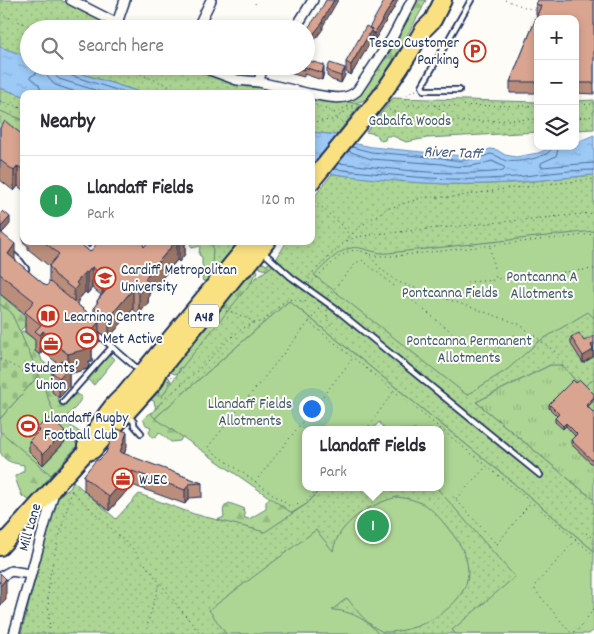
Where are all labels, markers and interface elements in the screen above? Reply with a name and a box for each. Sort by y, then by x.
map controls [534,15,579,150]
button: + [534,15,579,60]
search box [20,20,315,75]
place label: Tesco Customer Parking [369,33,459,72]
icon: search [38,34,66,62]
text: Search here [78,34,164,61]
parking icon: Tesco Customer Parking [463,39,487,63]
button: − [534,60,579,105]
button: layers [534,105,579,150]
text: Nearby [40,108,95,138]
park label: Gabalfa Woods [369,111,451,133]
water label: River Taff [423,141,485,166]
text: Llandaff Fields [87,176,194,203]
text: 1 [54,189,58,212]
text: 120 m [261,189,295,212]
text: Park [87,203,114,226]
place label: Cardiff Metropolitan University [121,260,237,299]
school or university icon: Cardiff Metropolitan University [93,266,117,290]
park label: Pontcanna A Allotments [506,267,578,306]
park label: Pontcanna Fields [402,283,498,305]
library icon: Learning Centre [36,304,60,328]
road number: A48 [189,304,219,328]
place label: Learning Centre [64,307,155,329]
sports icon: Met Active [75,326,99,350]
place label: Met Active [103,329,163,351]
park label: Pontcanna Permanent Allotments [406,331,532,370]
office icon: Students’ Union [39,332,63,356]
place label: Students’ Union [24,358,78,397]
park label: Llandaff Fields Allotments [208,394,292,433]
your location [299,396,325,422]
place label: Llandaff Rugby Football Club [44,408,129,447]
sports icon: Llandaff Rugby Football Club [16,414,40,438]
popup [302,426,444,491]
text: Llandaff Fields [320,434,426,461]
text: Park [320,461,347,484]
office icon: WJEC [111,467,135,491]
place label: WJEC [139,470,167,492]
street label: Mill Lane [14,501,48,554]
pin: 1 [357,507,389,545]

